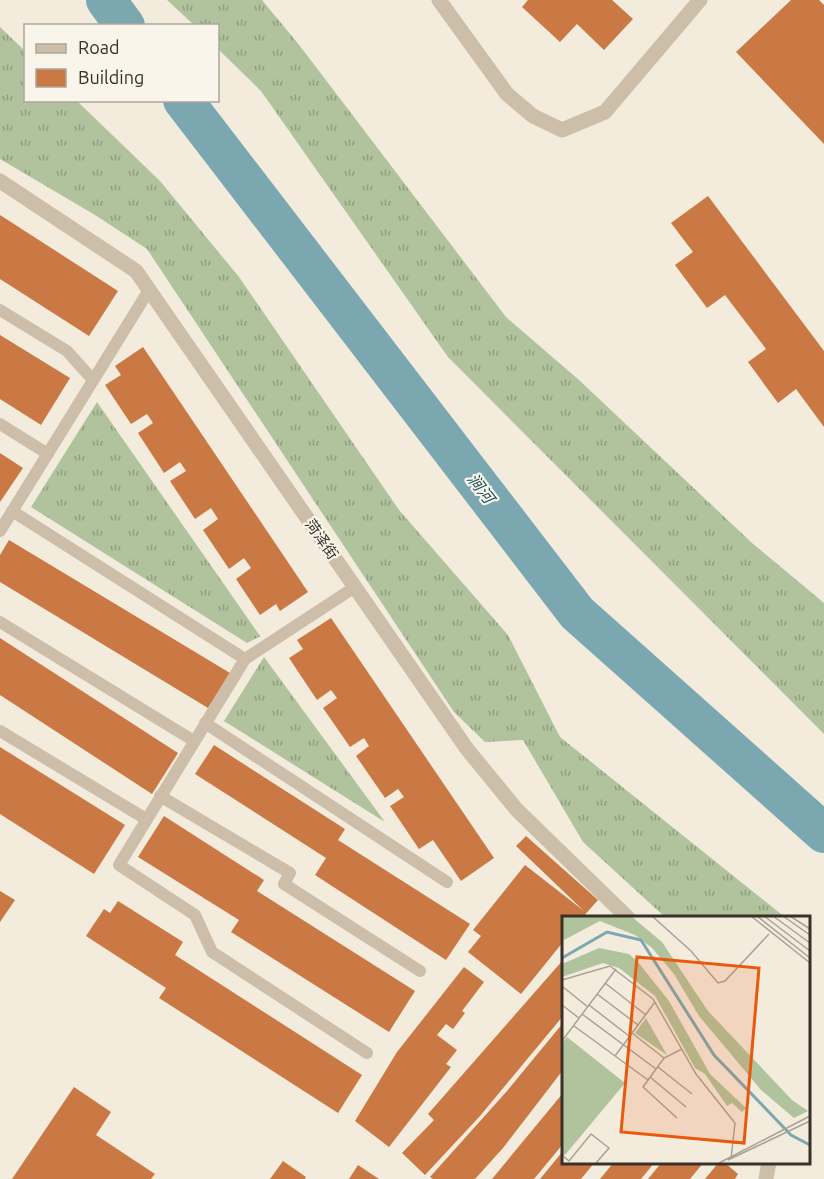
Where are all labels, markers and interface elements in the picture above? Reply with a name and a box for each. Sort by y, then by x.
legend [24,24,219,102]
text: Road [78,37,120,57]
text: Building [78,67,144,87]
water label: 涧河 [464,470,500,509]
street label: 菏泽街 [302,516,342,562]
inset map [562,916,809,1164]

